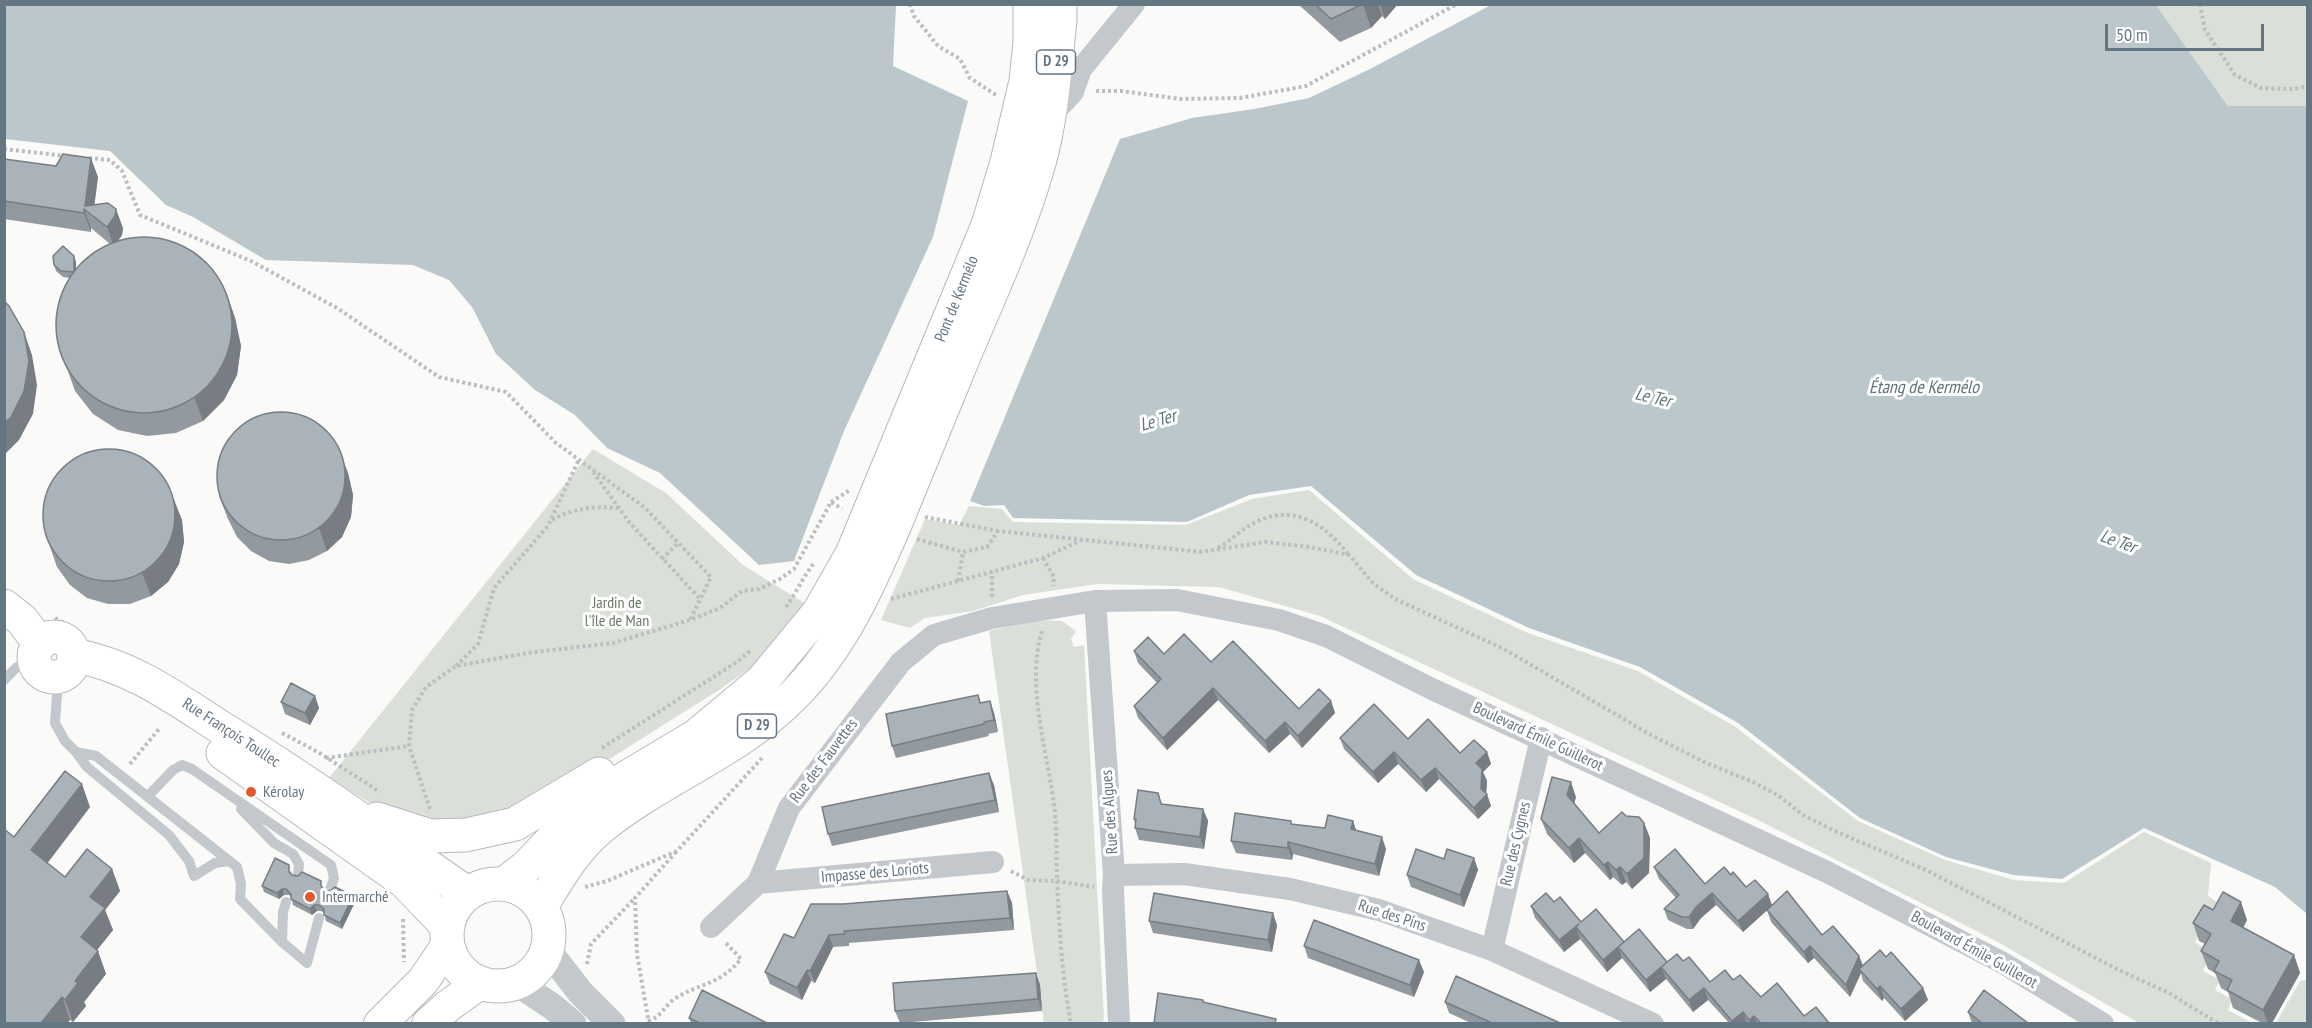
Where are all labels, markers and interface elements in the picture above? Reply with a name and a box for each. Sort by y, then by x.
scale bar [2108,12,2267,50]
text: 50 m [2116,23,2148,46]
road number: D 29 [1036,50,1076,74]
street label: Pont de Kermélo [931,253,983,345]
water label: Étang de Kermélo [1869,377,1979,399]
water label: Le Ter [1633,383,1673,413]
water label: Le Ter [1137,406,1179,436]
water label: Le Ter [2097,526,2139,558]
park label: Jardin de l'île de Man [585,593,649,631]
street label: Rue François Toullec [179,694,283,772]
street label: Boulevard Émile Guillerot [1470,698,1606,776]
road number: D 29 [738,714,777,738]
street label: Rue des Fauvettes [786,715,862,807]
street label: Rue des Algues [1097,769,1123,855]
place label: Kérolay [263,782,304,802]
marker: Kérolay [244,785,258,799]
street label: Rue des Cygnes [1497,800,1535,888]
street label: Impasse des Loriots [820,859,930,887]
place label: Intermarché [322,887,389,907]
marker: Intermarché [303,890,317,904]
street label: Rue des Pins [1356,896,1428,936]
street label: Boulevard Émile Guillerot [1908,907,2040,993]

